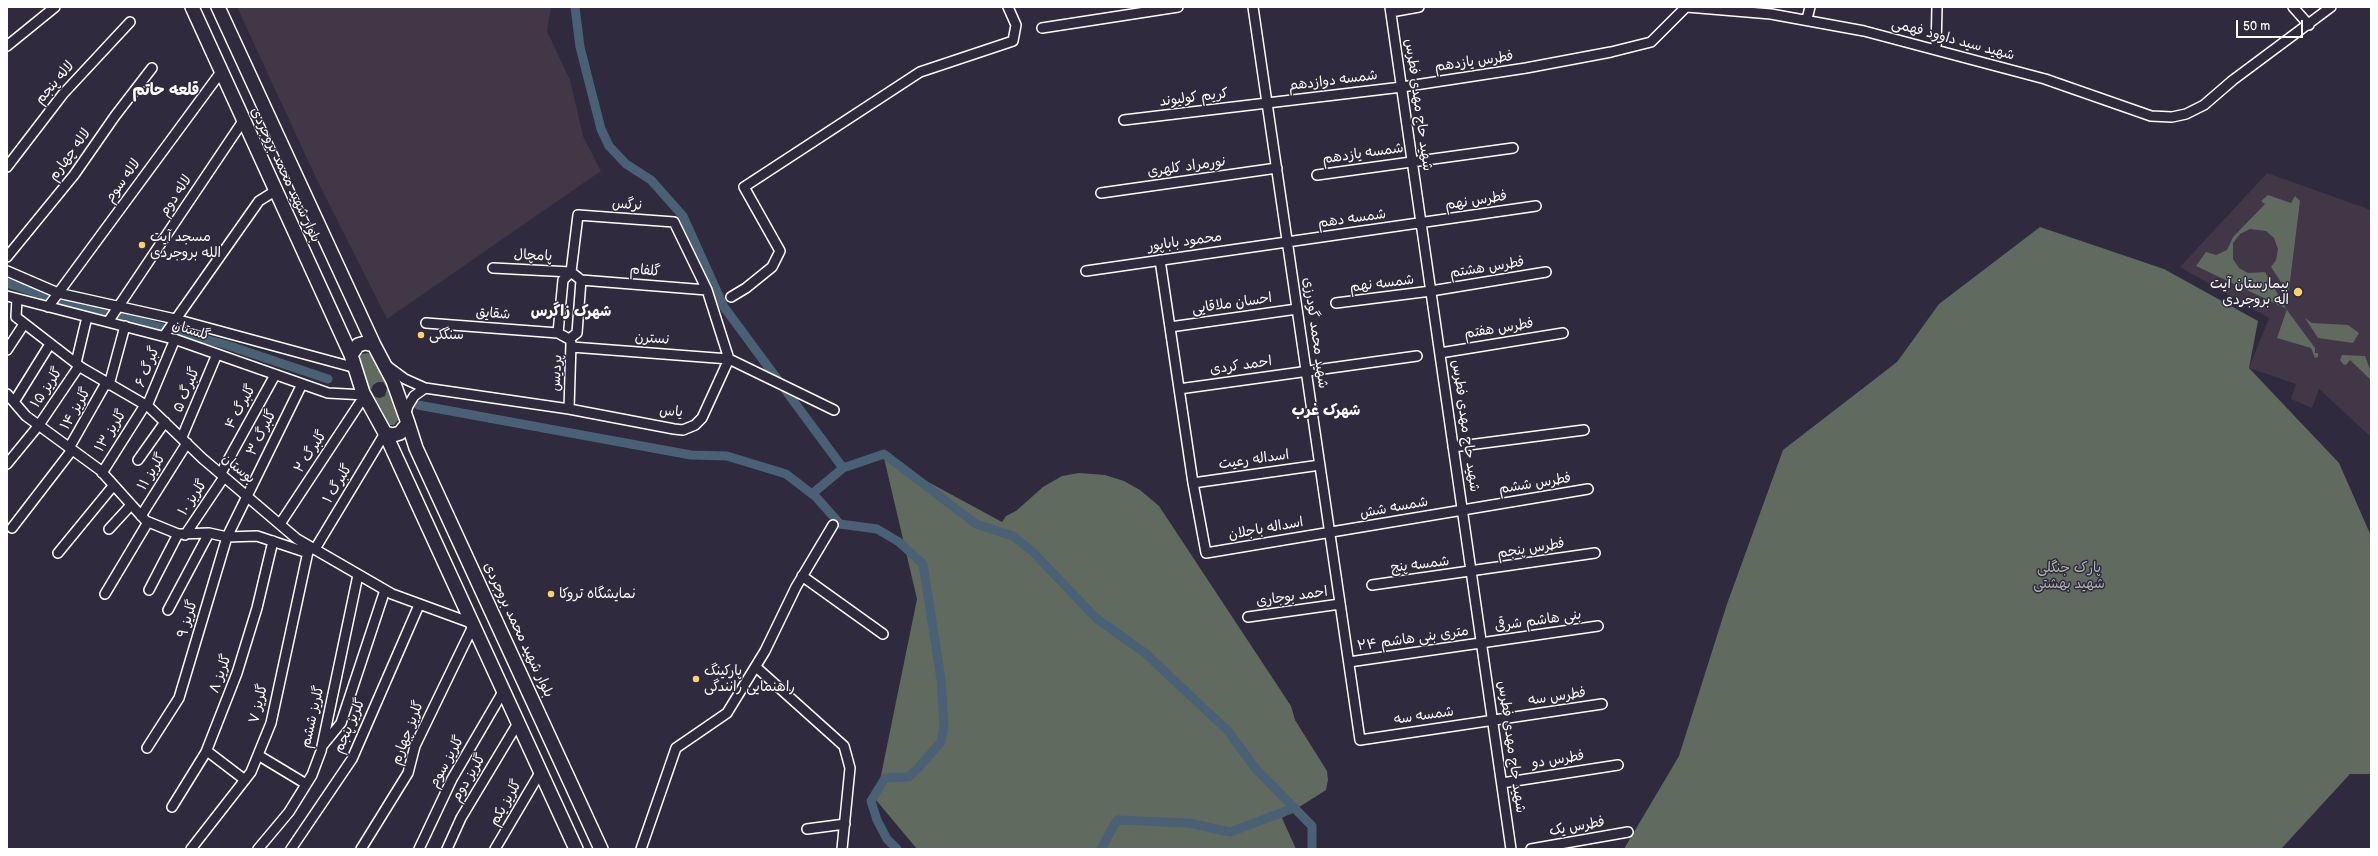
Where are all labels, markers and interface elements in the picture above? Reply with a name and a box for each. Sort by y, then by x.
scale bar [2238,12,2305,38]
street label: شهید سید داوود فهمی [1890,16,2016,64]
text: 50 m [2243,19,2270,34]
street label: شهید حاج مهدی فطرس [1400,38,1436,172]
street label: فطرس یازدهم [1434,48,1514,76]
street label: لاله پنجم [32,58,78,108]
street label: شمسه دوازدهم [1287,67,1379,95]
district label: قلعه حاتم [133,81,199,101]
street label: کریم کولیوند [1159,85,1229,111]
street label: بلوار شهید محمد بروجردی [246,105,324,245]
street label: لاله چهارم [45,126,95,184]
street label: شمسه یازدهم [1321,140,1405,168]
street label: نورمراد کلهری [1146,153,1228,181]
street label: لاله سوم [102,156,144,206]
street label: لاله دوم [156,172,196,220]
street label: فطرس نهم [1444,188,1508,214]
street label: نرگس [611,196,643,214]
street label: شمسه دهم [1317,206,1387,232]
street label: محمود باباپور [1147,228,1223,256]
place label: مسجد آیت الله بروجردی [150,229,221,262]
marker: مسجد آیت الله بروجردی [137,240,147,250]
street label: پامچال [513,247,553,265]
street label: فطرس هشتم [1449,254,1525,282]
street label: گلفام [629,261,661,281]
street label: شمسه نهم [1349,272,1415,296]
street label: شهید محمد گودرزی [1299,276,1331,390]
place label: بیمارستان آیت اله بروجردی [2210,276,2289,308]
marker: بیمارستان آیت اله بروجردی [2292,286,2304,298]
street label: احسان ملاقایی [1191,290,1273,318]
district label: شهرک زاگرس [531,303,611,321]
street label: شقایق [475,304,511,324]
street label: فطرس هفتم [1463,315,1535,343]
street label: گلستان [170,317,212,345]
place label: سنگکی [429,327,464,343]
street label: نسترن [634,329,670,349]
marker: سنگکی [416,330,426,340]
street label: گبرگ ۶ [132,344,164,390]
street label: احمد کردی [1209,353,1273,379]
street label: پردیس [548,354,566,392]
street label: شهید حاج مهدی فطرس [1447,359,1483,493]
street label: گلریز ۱۵ [27,365,67,411]
street label: گلبرگ ۵ [170,365,204,415]
street label: گلبرگ ۴ [222,382,260,432]
street label: گلریز ۱۴ [57,385,95,433]
district label: شهرک غرب [1292,402,1360,420]
street label: یاس [659,403,683,421]
street label: گلریز ۱۳ [92,407,130,455]
street label: گلبرگ ۳ [243,407,281,459]
street label: گلبرگ ۲ [291,428,331,476]
street label: اسداله رعیت [1218,447,1290,473]
street label: گلریز ۱۱ [134,450,170,494]
street label: بوستان [218,450,258,488]
street label: گلبرگ ۱ [320,461,356,507]
street label: فطرس ششم [1498,470,1572,498]
street label: گلریز ۱۰ [175,477,211,519]
street label: شمسه شش [1359,494,1429,522]
street label: اسداله باجلان [1227,514,1305,544]
street label: فطرس پنجم [1496,535,1566,563]
street label: شمسه پنج [1390,553,1450,577]
street label: بلوار شهید محمد بروجردی [479,560,557,700]
park label: پارک جنگلی شهید بهشتی [2033,560,2105,592]
street label: احمد بوجاری [1255,584,1329,610]
place label: نمایشگاه تروکا [559,586,636,602]
marker: نمایشگاه تروکا [546,589,556,599]
street label: گلریز ۹ [174,598,202,640]
street label: بنی هاشم شرقی [1494,607,1582,635]
street label: ۲۴ متری بنی هاشم [1356,623,1470,655]
street label: گلریز ۸ [206,652,236,696]
place label: پارکینگ راهنمایی رانندگی [704,663,795,696]
marker: پارکینگ راهنمایی رانندگی [691,674,701,684]
street label: شهید حاج مهدی فطرس [1493,680,1529,814]
street label: گلریز ۷ [246,683,272,725]
street label: گلریز ششم [298,684,328,750]
street label: فطرس سه [1527,685,1587,709]
street label: گلریز پنجم [330,696,370,756]
street label: گلریز چهارم [388,699,428,767]
street label: شمسه سه [1393,703,1455,729]
street label: گلریز سوم [426,733,468,791]
street label: فطرس دو [1531,748,1585,772]
street label: گلریز دوم [448,751,490,805]
street label: گلریز یکم [486,777,526,829]
street label: فطرس یک [1548,814,1606,840]

